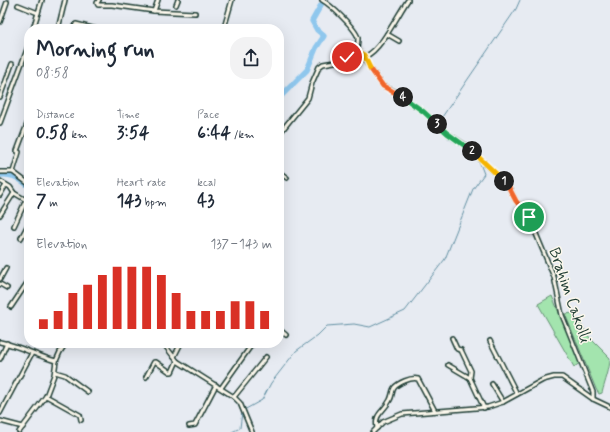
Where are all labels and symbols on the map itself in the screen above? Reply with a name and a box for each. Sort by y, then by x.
pin [330,40,364,74]
pin: 4 [393,87,413,107]
pin: 3 [427,114,447,134]
pin: 2 [462,141,482,161]
pin: 1 [494,171,514,191]
pin [512,200,546,234]
street label: Brahim Cakolli [543,245,596,346]

